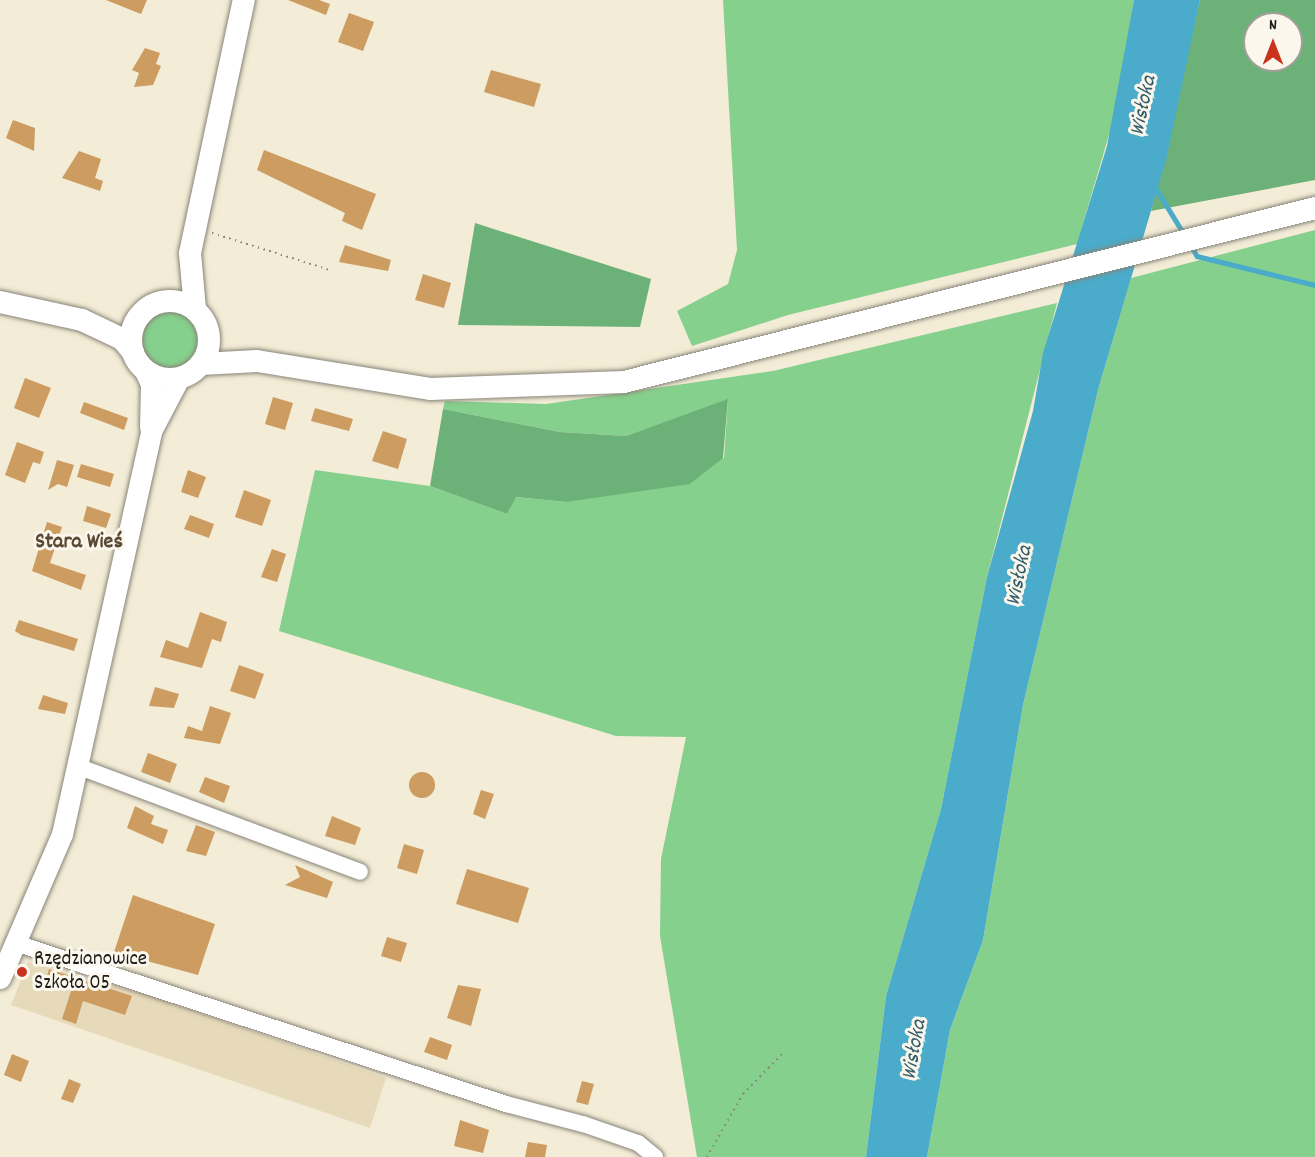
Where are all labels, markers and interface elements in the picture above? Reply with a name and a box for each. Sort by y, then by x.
north arrow [1243,12,1303,72]
text: N [1269,14,1277,37]
water label: Wisłoka [1125,74,1163,138]
district label: Stara Wieś [35,530,123,556]
water label: Wisłoka [1001,544,1039,608]
place label: Rzędzianowice Szkoła 05 [34,947,147,997]
marker: Rzędzianowice Szkoła 05 [15,965,29,979]
water label: Wisłoka [897,1018,933,1082]

